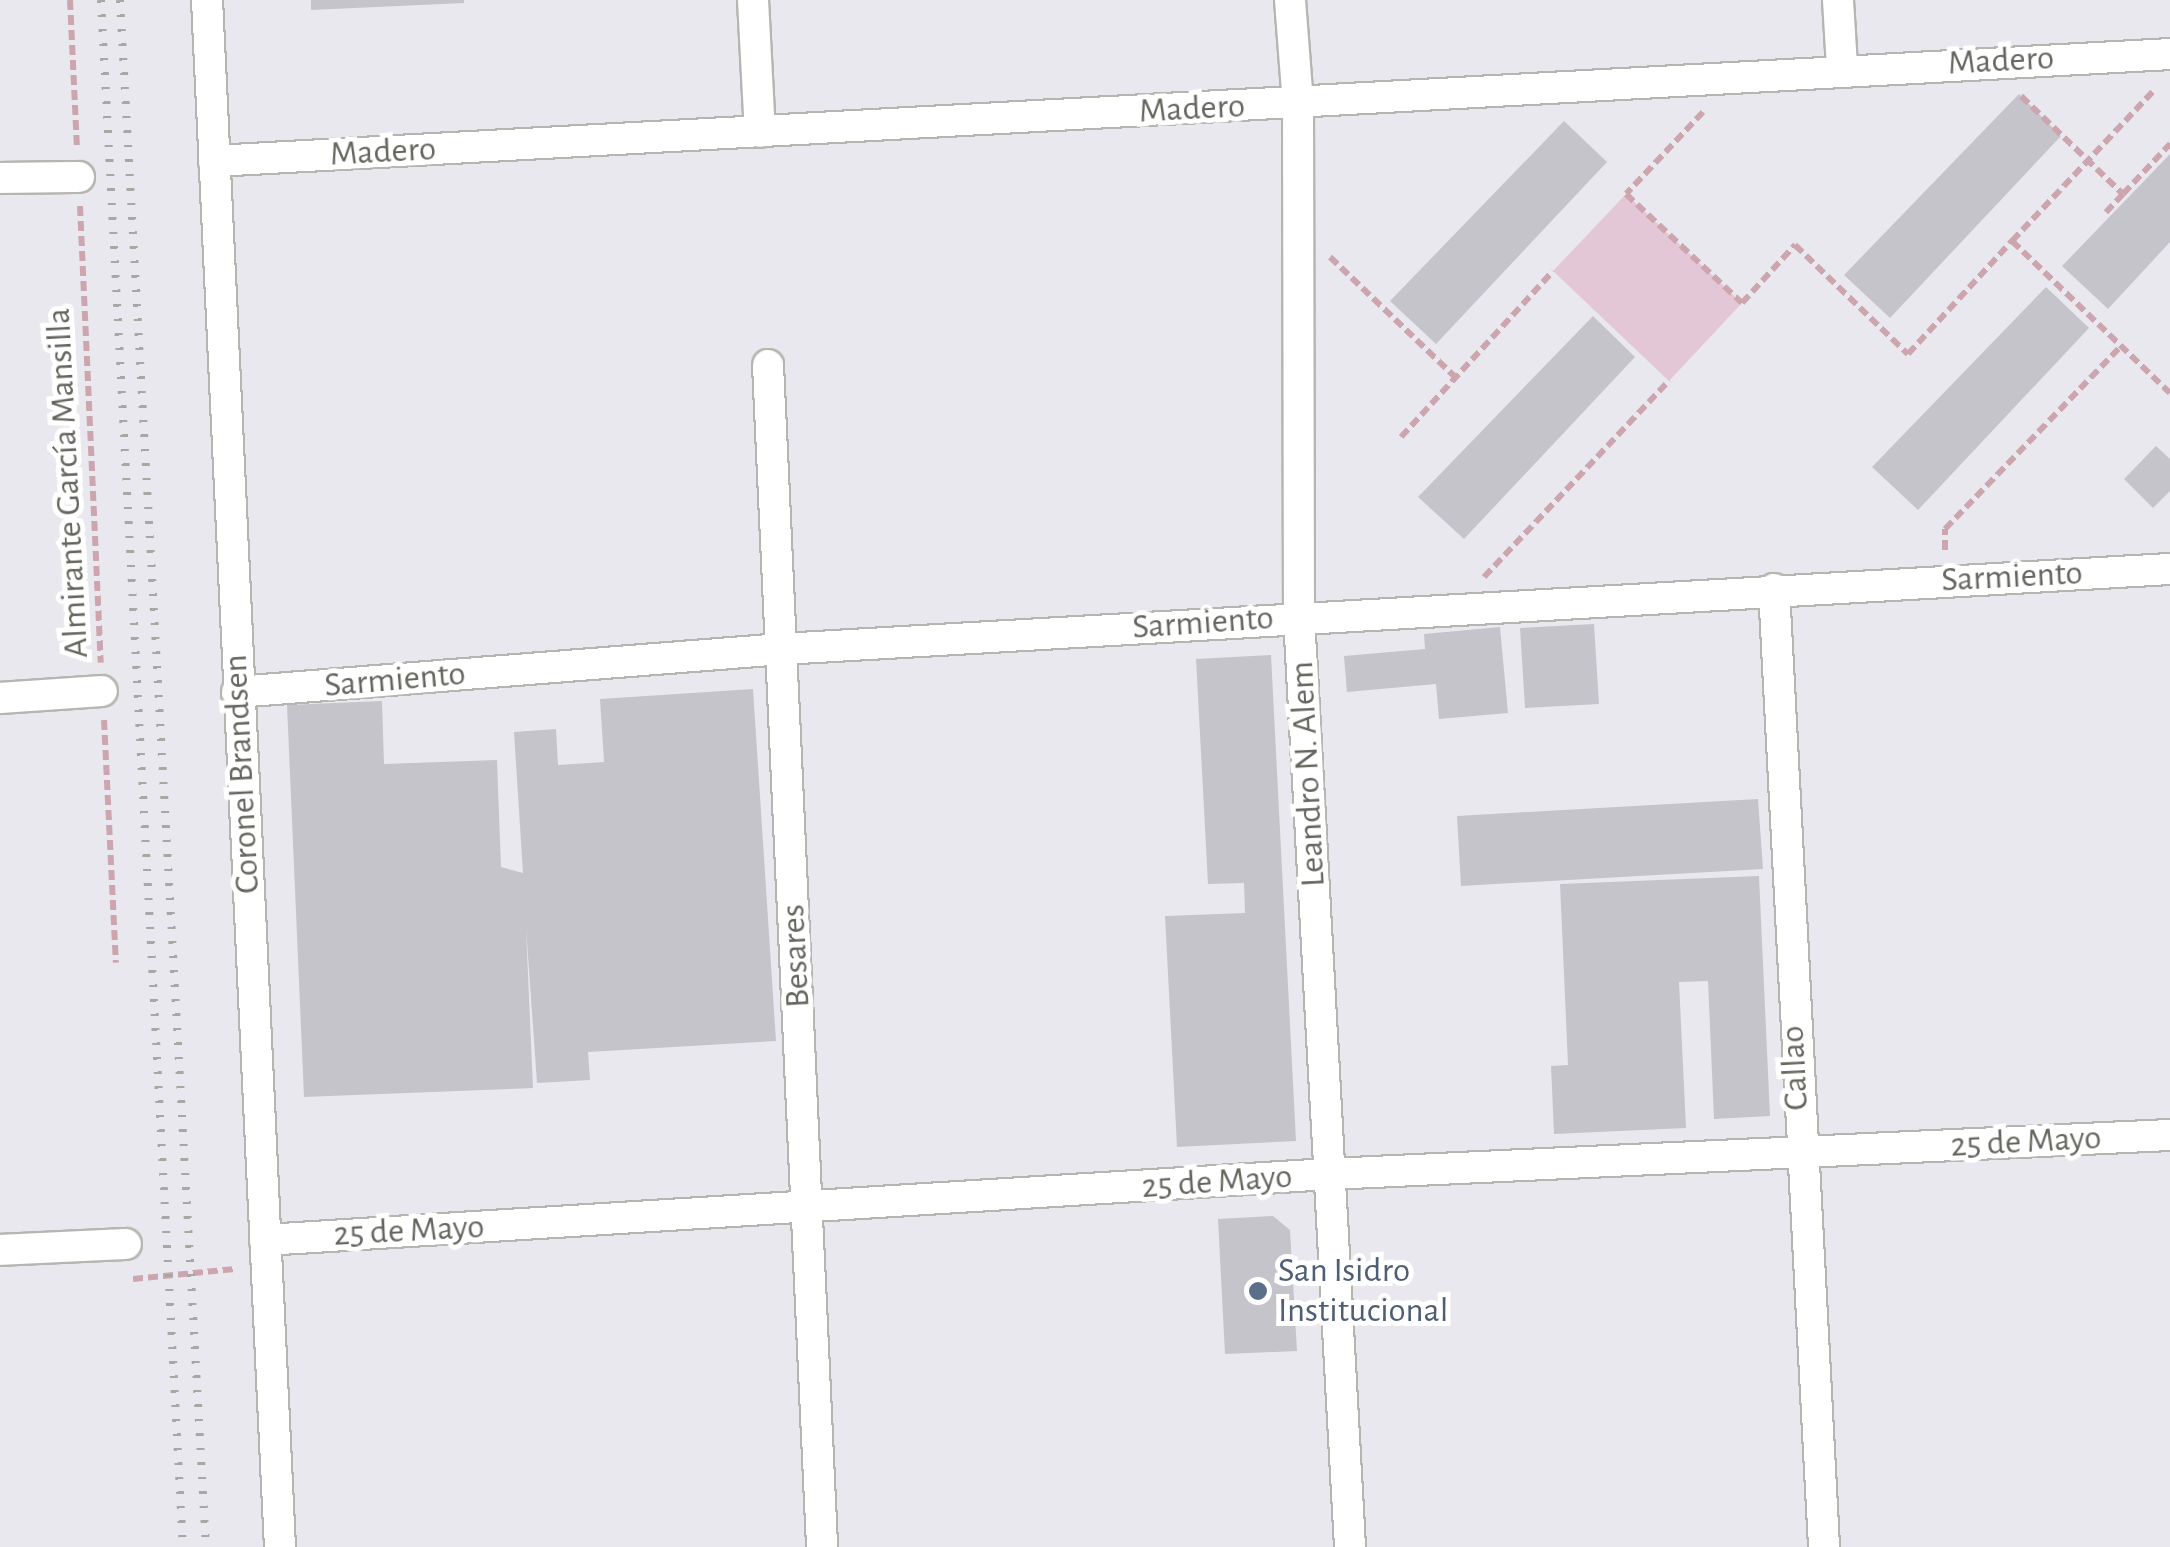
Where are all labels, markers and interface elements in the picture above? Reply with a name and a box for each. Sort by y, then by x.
street label: Madero [1947,37,2055,85]
street label: Madero [1138,85,1246,133]
street label: Madero [329,128,437,176]
street label: Almirante García Mansilla [38,307,98,659]
street label: Sarmiento [1940,552,2084,602]
street label: Sarmiento [1131,597,1275,649]
street label: Coronel Brandsen [215,653,269,895]
street label: Sarmiento [323,653,467,707]
street label: Leandro N. Alem [1281,660,1335,888]
street label: Besares [772,903,820,1009]
street label: Callao [1772,1024,1818,1112]
street label: 25 de Mayo [1950,1117,2102,1167]
street label: 25 de Mayo [1140,1156,1294,1208]
street label: 25 de Mayo [333,1206,485,1256]
place label: San Isidro Institucional [1278,1250,1448,1332]
marker: San Isidro Institucional [1247,1280,1269,1302]

